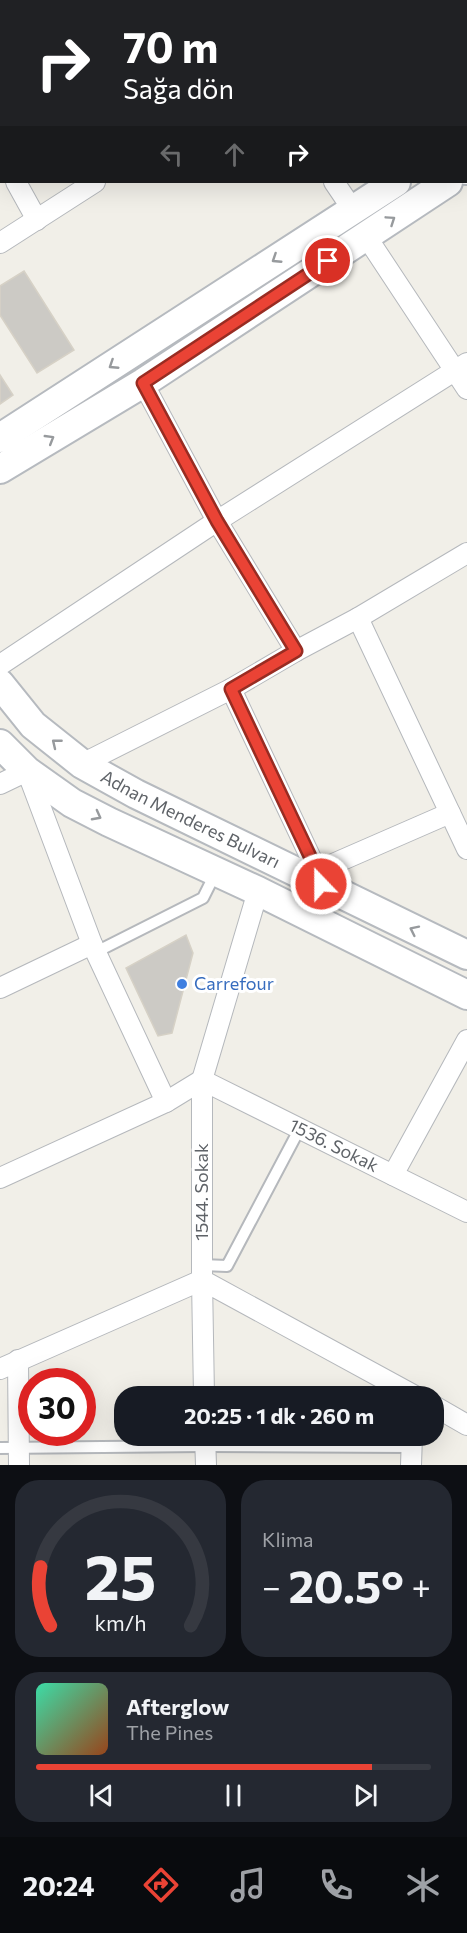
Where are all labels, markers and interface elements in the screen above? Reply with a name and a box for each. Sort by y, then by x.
text: 70 m [123,20,218,72]
icon: right [24,24,102,102]
text: Sağa dön [123,72,234,105]
icon: left [155,138,188,171]
icon: ahead [218,138,251,171]
icon: right [281,138,314,171]
one-way arrow [384,216,395,227]
pin [302,235,353,286]
icon: arrive [311,244,344,277]
one-way arrow [272,252,282,264]
one-way arrow [108,358,119,369]
one-way arrow [44,435,54,447]
one-way arrow [52,739,63,750]
street label: Adnan Menderes Bulvarı [97,765,284,872]
one-way arrow [91,809,102,820]
position arrow [289,852,353,916]
one-way arrow [410,925,421,937]
place label: Carrefour [194,972,274,994]
marker: Carrefour [175,977,189,991]
street label: 1536. Sokak [286,1113,383,1176]
street label: 1544. Sokak [190,1143,212,1241]
speed limit sign: 30 [18,1368,96,1446]
text: 20:25 · 1 dk · 260 m [184,1402,374,1429]
text: Klima [262,1527,314,1551]
text: 25 [85,1537,156,1613]
text: 20.5° [288,1557,404,1612]
text: − [262,1565,281,1606]
text: + [412,1565,431,1606]
text: km/h [94,1609,147,1635]
text: Afterglow [126,1693,229,1720]
text: The Pines [126,1720,213,1744]
icon: previous [85,1779,118,1812]
icon: pause [217,1779,250,1812]
icon: next [349,1779,382,1812]
icon: directions [140,1864,182,1906]
icon: music [227,1864,269,1906]
icon: phone [315,1864,357,1906]
icon: climate [402,1864,444,1906]
text: 20:24 [23,1869,95,1902]

